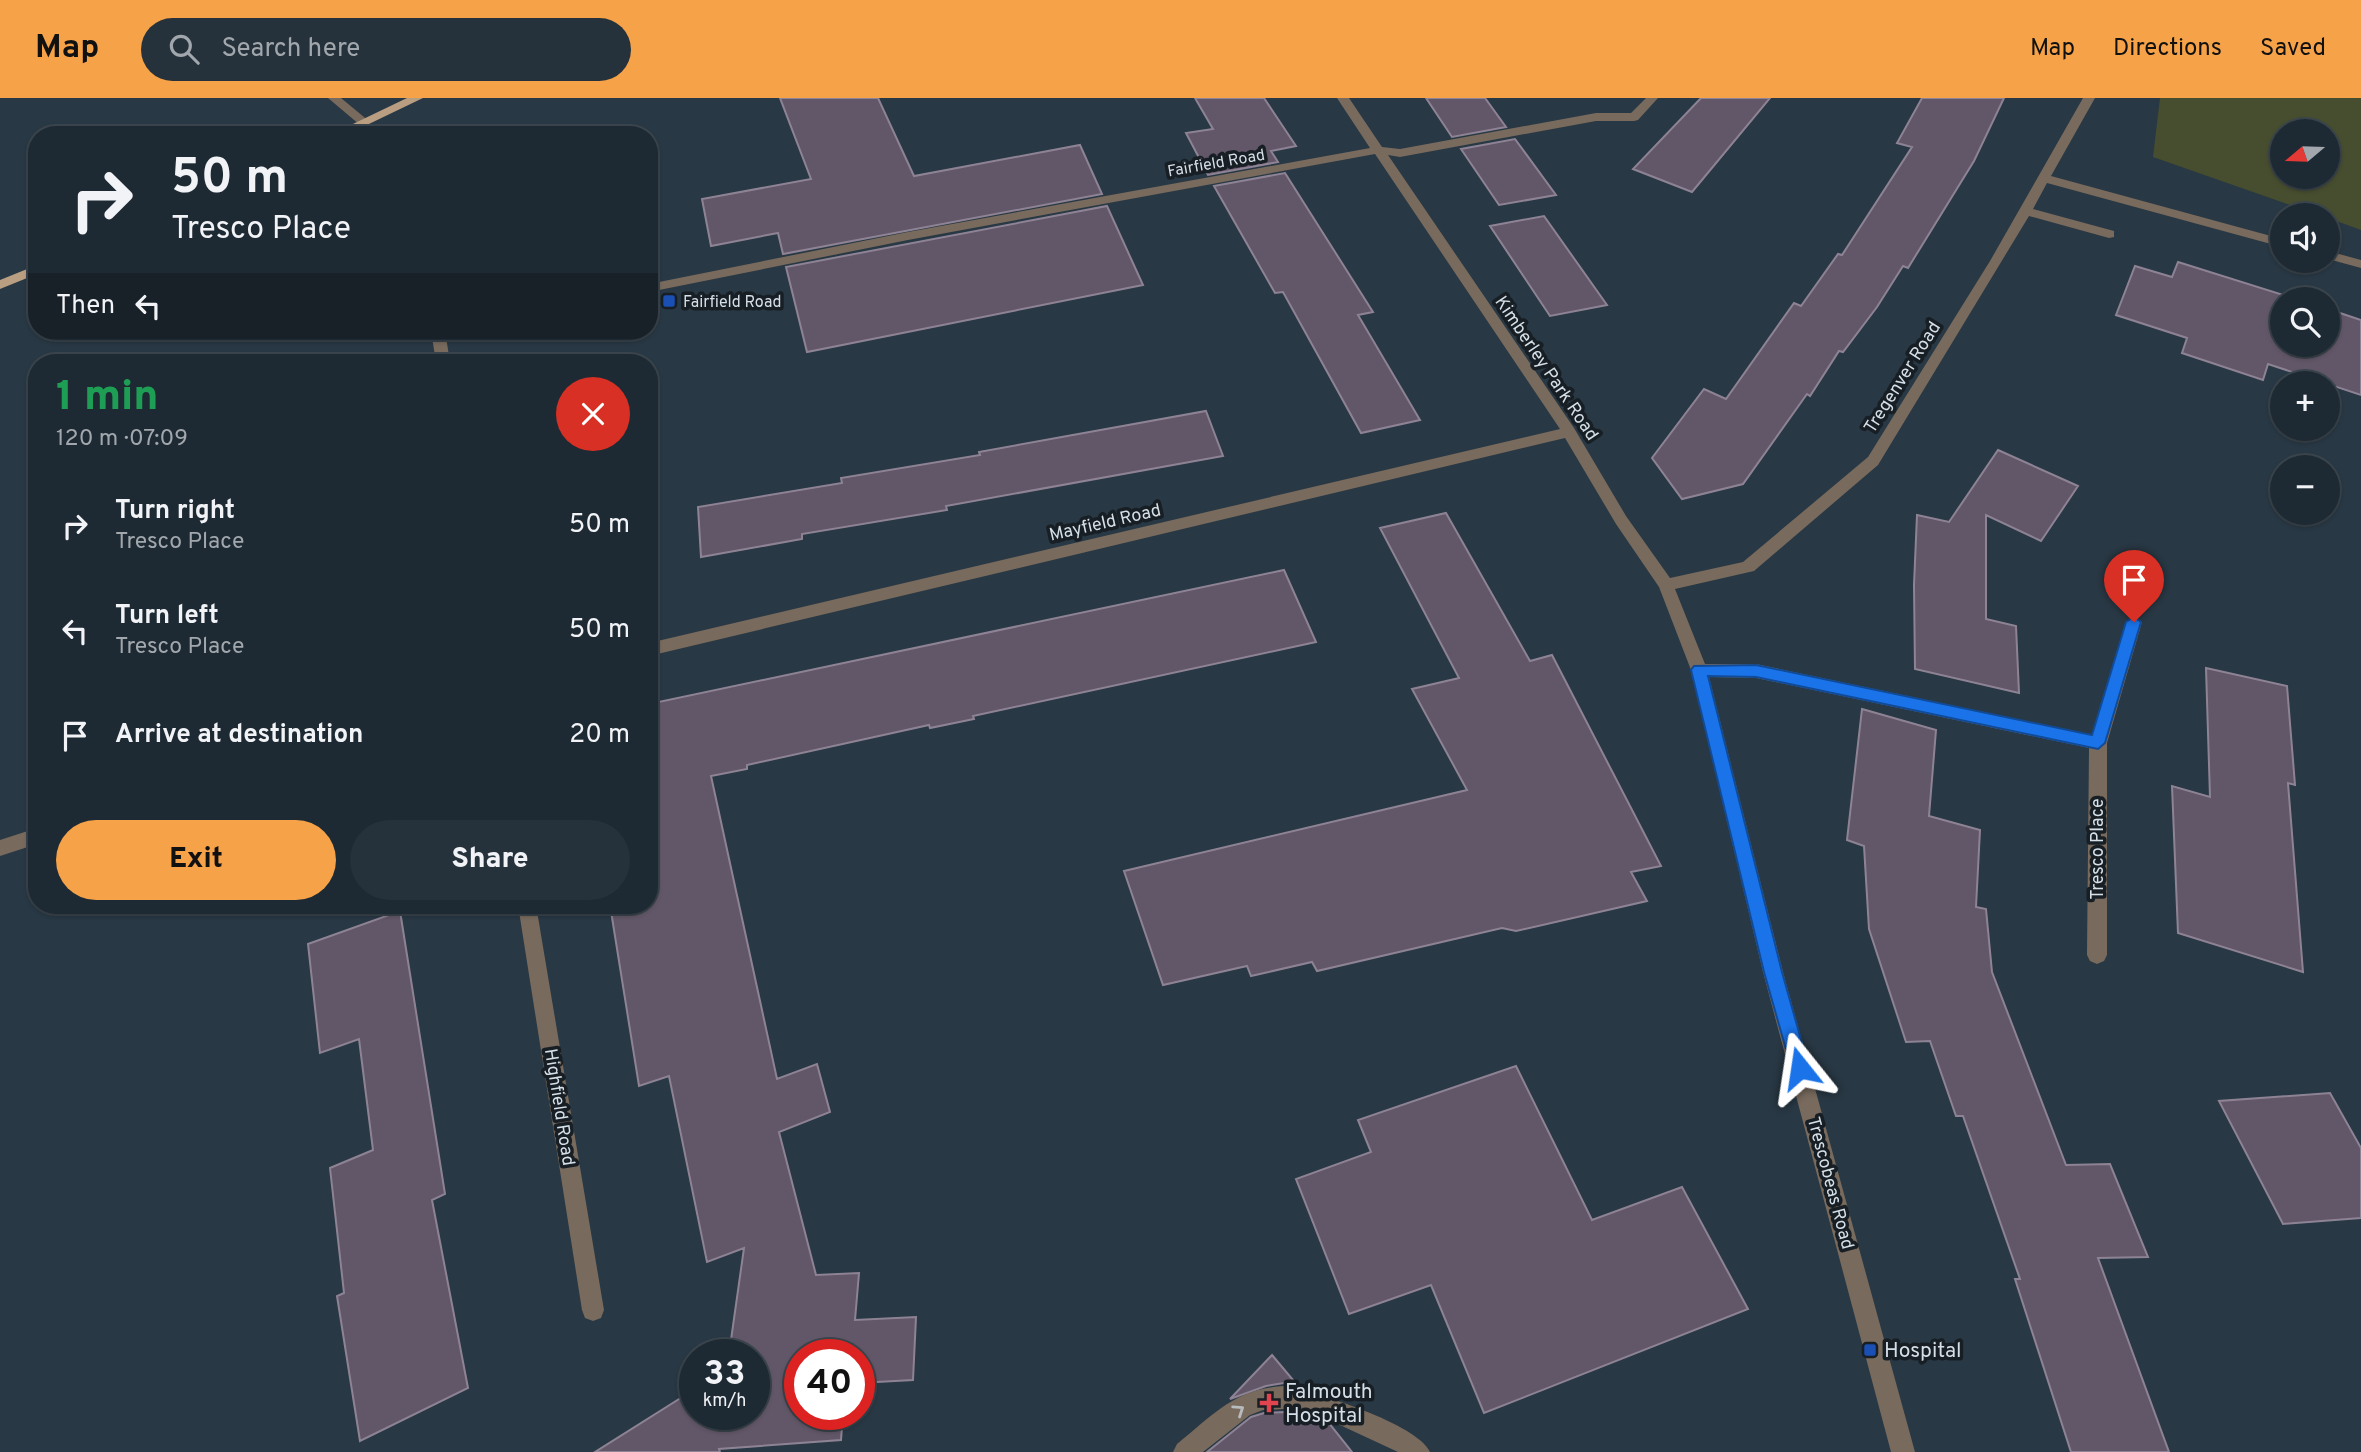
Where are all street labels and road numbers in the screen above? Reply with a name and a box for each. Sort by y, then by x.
street label: Fairfield Road [1166,146,1267,182]
street label: Kimberley Park Road [1489,292,1603,446]
street label: Tregenver Road [1860,318,1947,438]
street label: Mayfield Road [1047,499,1163,547]
street label: Tresco Place [2087,798,2110,900]
street label: Highfield Road [538,1047,579,1168]
street label: Trescobeas Road [1801,1115,1858,1252]

